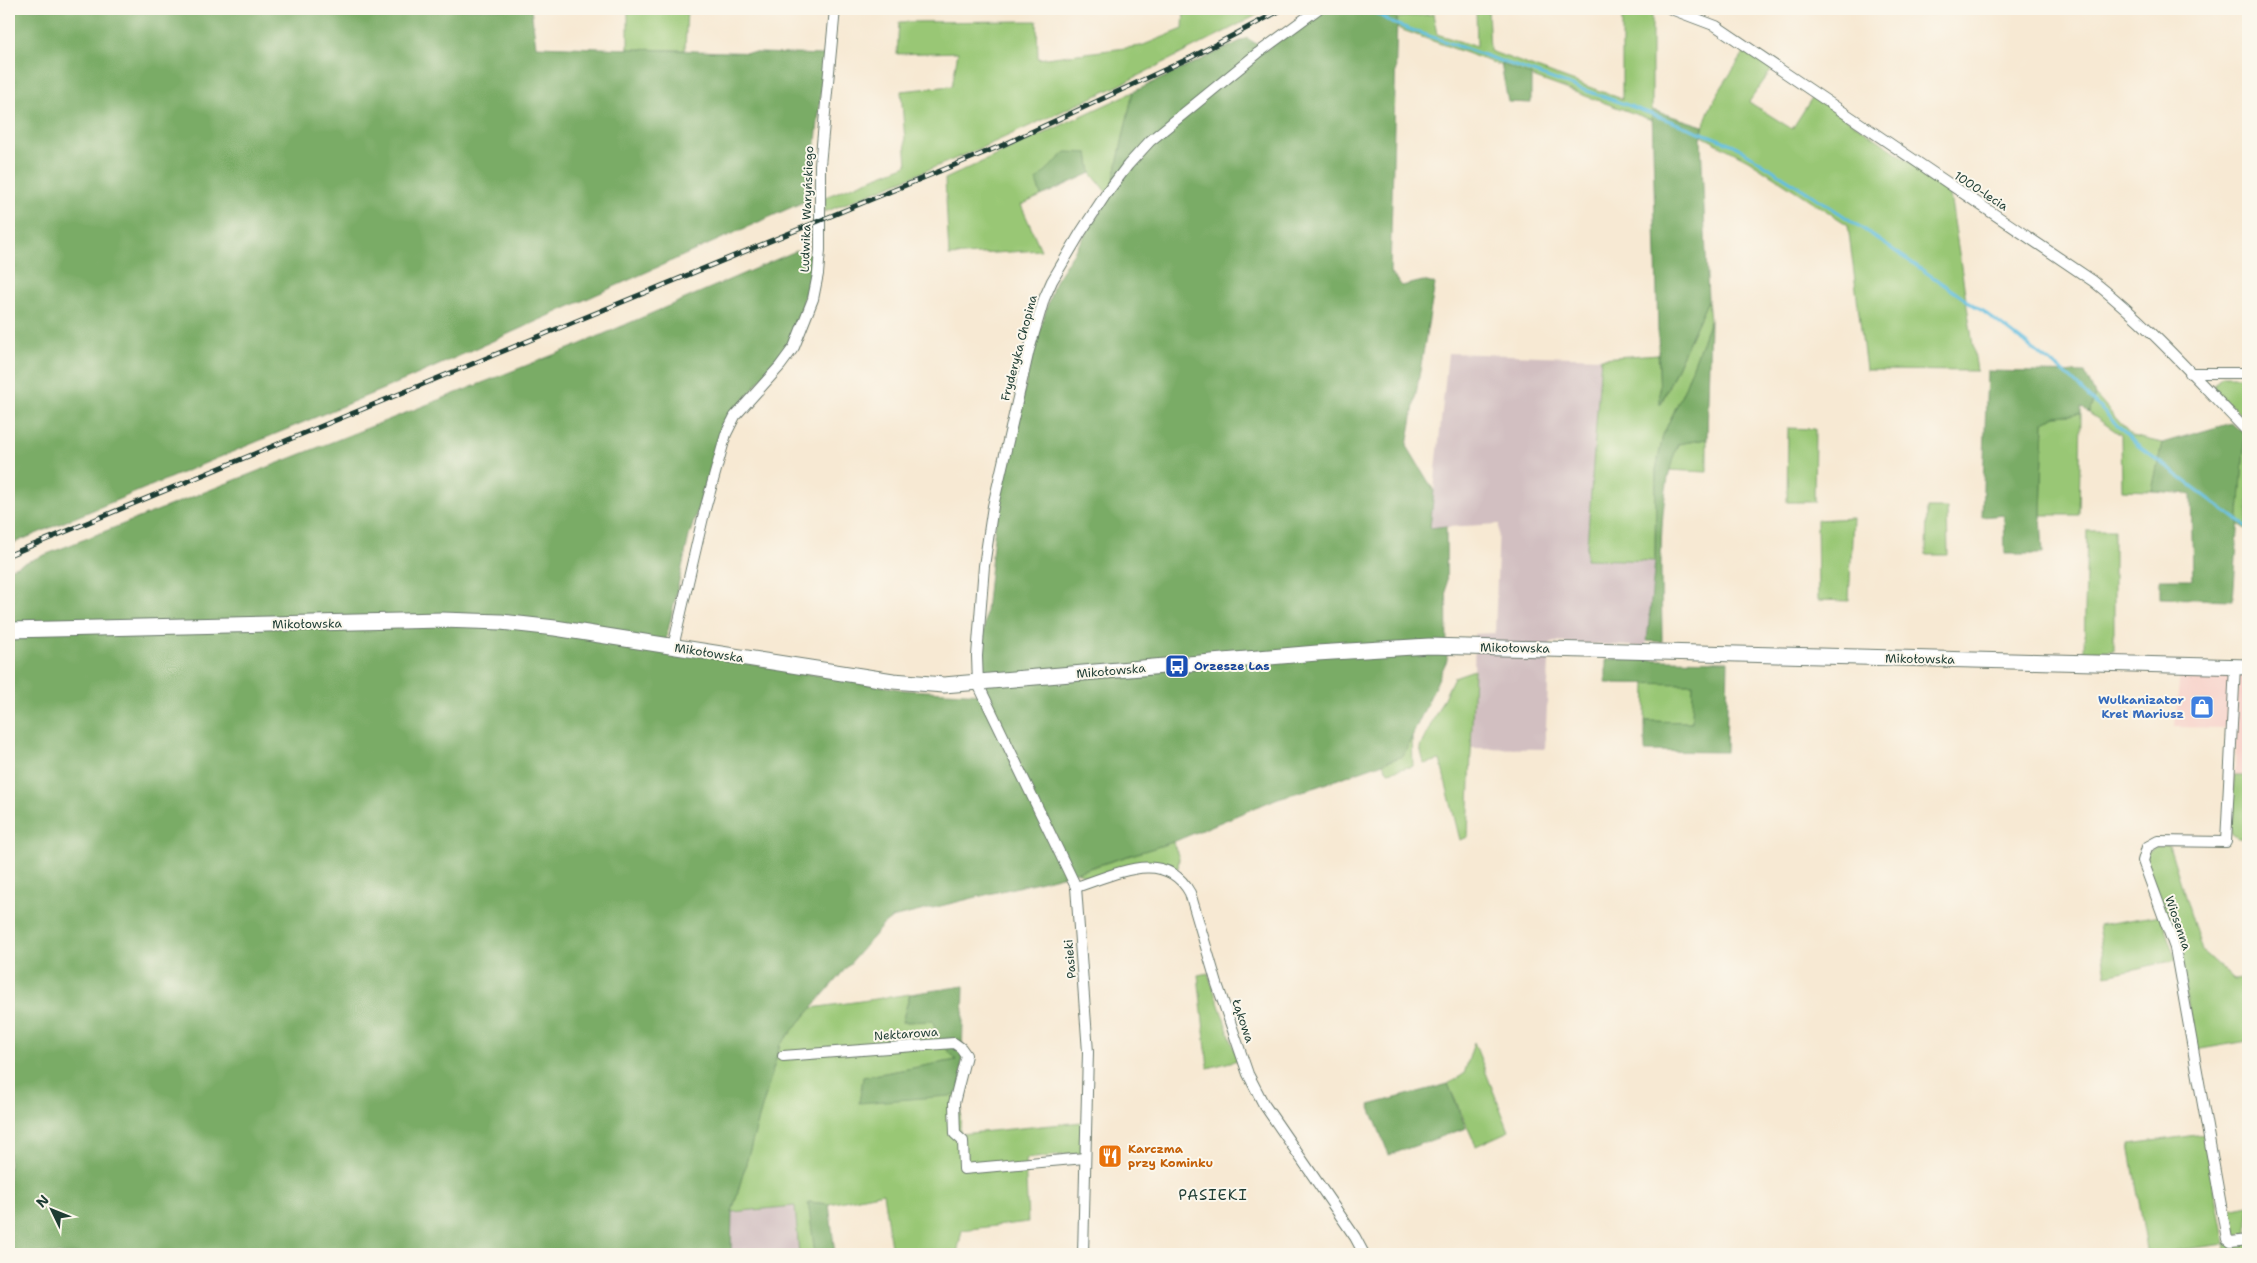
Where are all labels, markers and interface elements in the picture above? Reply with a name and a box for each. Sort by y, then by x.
street label: Ludwika Waryńskiego [797,145,817,273]
street label: 1000-lecia [1951,168,2011,215]
street label: Fryderyka Chopina [997,293,1041,403]
street label: Mikołowska [272,615,342,633]
street label: Mikołowska [1480,639,1550,657]
street label: Mikołowska [673,640,745,666]
street label: Mikołowska [1885,650,1955,668]
bus stop icon: Orzesze Las [1164,653,1190,679]
place label: Orzesze Las [1194,658,1269,674]
street label: Mikołowska [1076,660,1147,682]
place label: Wulkanizator Kret Mariusz [2098,692,2185,722]
shop icon: Wulkanizator Kret Mariusz [2189,694,2215,720]
street label: Wiosenna [2161,894,2195,953]
street label: Pasieki [1060,939,1080,979]
street label: Łąkowa [1228,996,1258,1045]
street label: Nektarowa [873,1024,939,1044]
place label: Karczma przy Kominku [1128,1141,1213,1171]
restaurant icon: Karczma przy Kominku [1097,1143,1123,1169]
district label: PASIEKI [1178,1185,1248,1205]
north arrow [28,1186,78,1236]
text: N [32,1191,53,1211]

